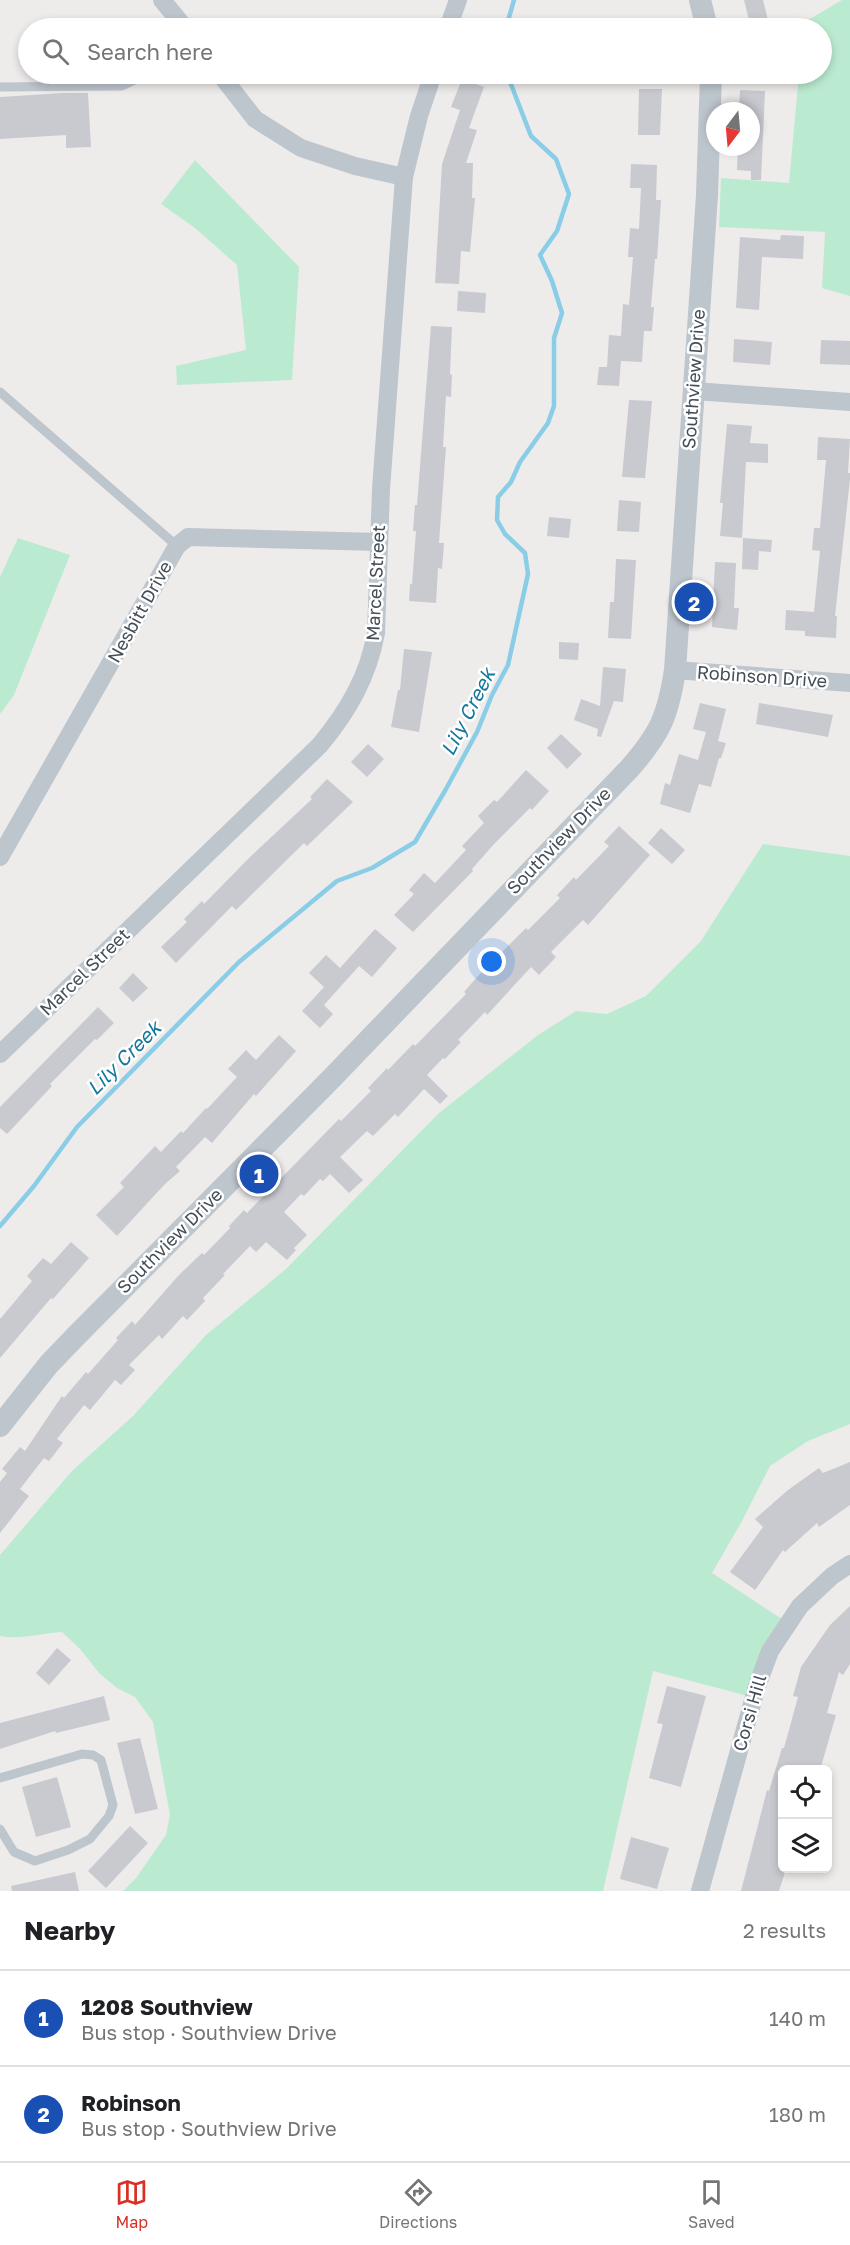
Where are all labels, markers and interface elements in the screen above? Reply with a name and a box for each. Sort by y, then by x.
search box [18,18,832,84]
icon: search [39,35,72,68]
text: Search here [87,38,213,65]
north arrow [706,102,760,156]
street label: Southview Drive [677,308,709,450]
street label: Marcel Street [361,524,389,642]
street label: Nesbitt Drive [102,557,176,666]
pin: 2 [674,580,714,624]
street label: Robinson Drive [696,660,828,692]
water label: Lily Creek [435,662,501,760]
street label: Southview Drive [502,782,615,898]
street label: Marcel Street [35,923,134,1020]
your location [477,947,506,976]
water label: Lily Creek [81,1013,168,1100]
pin: 1 [240,1152,278,1196]
street label: Southview Drive [112,1183,227,1298]
street label: Corsi Hill [728,1672,771,1754]
map controls [778,1765,832,1873]
button: locate [778,1765,832,1819]
button: layers [778,1819,832,1873]
text: Nearby [24,1915,115,1946]
text: 2 results [743,1918,826,1942]
text: 1208 Southview [81,1993,253,2020]
text: 1 [38,2006,49,2030]
text: 140 m [769,2006,826,2030]
text: Bus stop · Southview Drive [81,2020,337,2044]
text: Robinson [81,2089,181,2116]
text: 2 [37,2102,50,2126]
text: 180 m [769,2102,826,2126]
text: Bus stop · Southview Drive [81,2116,337,2140]
tab: Map [115,2176,148,2232]
tab: Directions [379,2176,457,2232]
tab: Saved [688,2176,735,2232]

